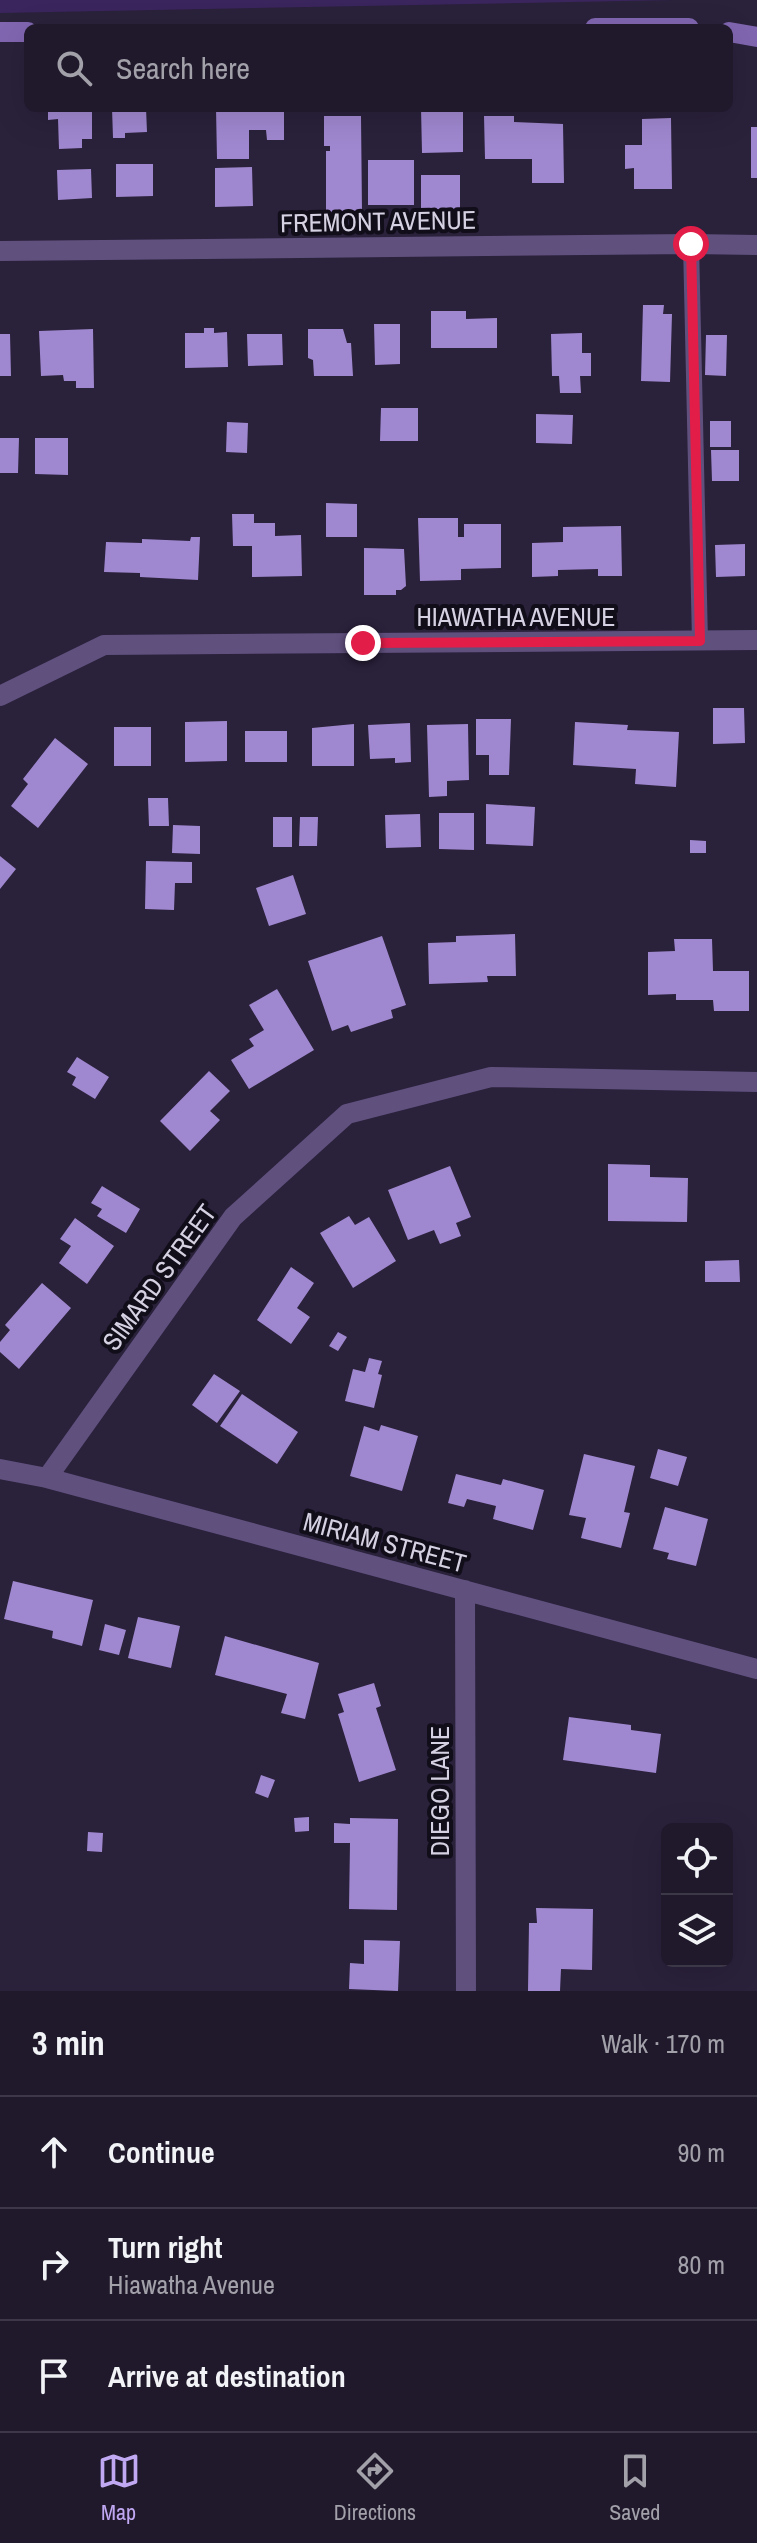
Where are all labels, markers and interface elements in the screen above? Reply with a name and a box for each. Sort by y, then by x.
search box [24,24,733,112]
icon: search [52,46,96,90]
text: Search here [116,48,250,88]
street label: FREMONT AVENUE [280,202,476,240]
route start [673,226,709,262]
street label: HIAWATHA AVENUE [416,599,616,634]
route end [345,625,381,661]
street label: SIMARD STREET [94,1197,224,1357]
street label: MIRIAM STREET [300,1503,470,1581]
street label: DIEGO LANE [422,1726,457,1856]
map controls [661,1823,733,1967]
button: locate [661,1823,733,1895]
button: layers [661,1895,733,1967]
text: 3 min [32,2020,105,2066]
text: Walk · 170 m [601,2026,725,2061]
icon: ahead [32,2130,76,2174]
text: Continue [108,2132,215,2172]
text: 90 m [678,2135,725,2170]
text: Turn right [108,2227,222,2267]
icon: right [32,2242,76,2286]
text: 80 m [678,2247,725,2282]
text: Hiawatha Avenue [108,2267,275,2302]
icon: arrive [32,2354,76,2398]
text: Arrive at destination [108,2356,346,2396]
tab: Map [97,2449,141,2527]
tab: Directions [334,2449,416,2527]
tab: Saved [609,2449,660,2527]

